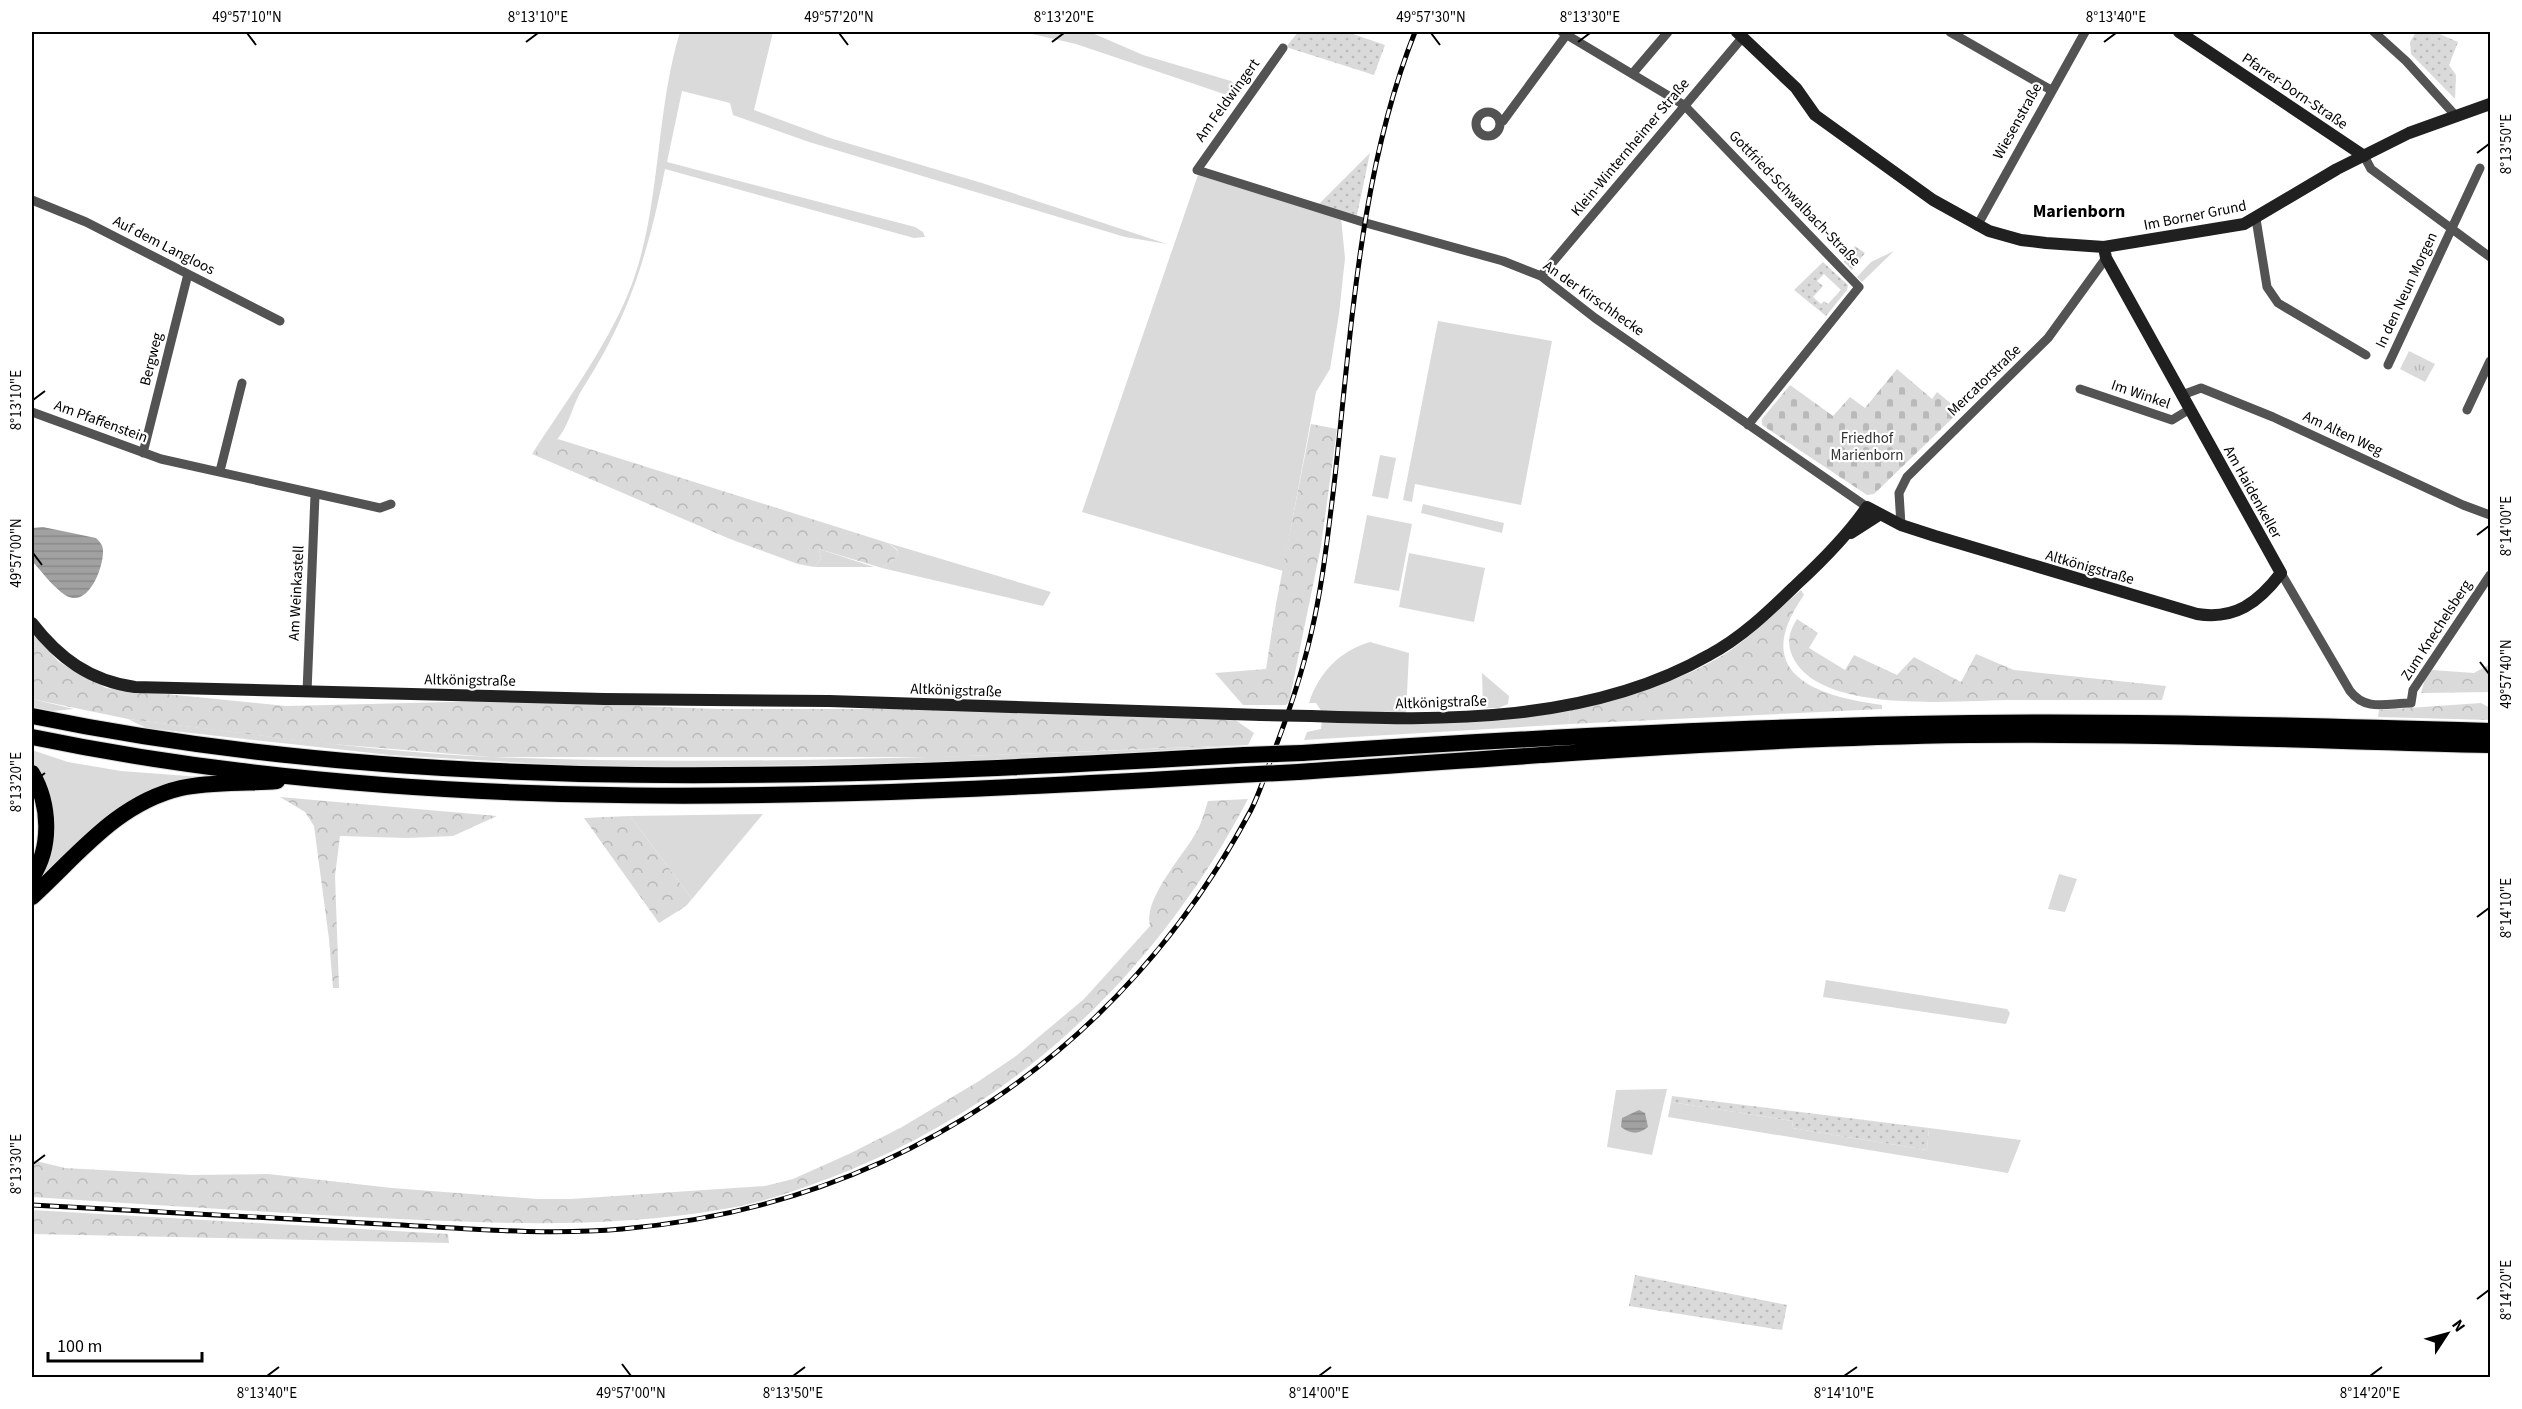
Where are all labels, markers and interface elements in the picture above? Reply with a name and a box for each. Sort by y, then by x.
text: 49°57'10"N [212,7,282,28]
text: 8°13'10"E [508,7,568,28]
text: 49°57'20"N [804,7,874,28]
text: 8°13'20"E [1034,7,1094,28]
text: 49°57'30"N [1396,7,1466,28]
text: 8°13'30"E [1560,7,1620,28]
text: 8°13'40"E [2086,7,2146,28]
street label: Pfarrer-Dorn-Straße [2238,48,2352,135]
street label: Am Feldwingert [1190,54,1265,146]
street label: Klein-Winternheimer Straße [1566,74,1694,221]
street label: Wiesenstraße [1988,79,2047,163]
text: 8°13'50"E [2496,114,2517,174]
street label: Gottfried-Schwalbach-Straße [1724,126,1865,271]
street label: Im Borner Grund [2142,195,2248,236]
district label: Marienborn [2033,199,2125,224]
street label: Auf dem Langloos [109,211,218,280]
street label: In den Neun Morgen [2370,229,2443,352]
street label: An der Kirschhecke [1539,256,1649,341]
street label: Bergweg [135,330,168,388]
street label: Mercatorstraße [1943,340,2026,421]
text: 8°13'10"E [6,370,27,430]
street label: Im Winkel [2108,375,2173,414]
street label: Am Pfaffenstein [51,395,150,448]
street label: Am Alten Weg [2300,406,2386,461]
park label: Friedhof Marienborn [1831,428,1903,466]
street label: Am Haidenkeller [2218,442,2287,543]
text: 8°14'00"E [2496,496,2517,556]
text: 49°57'00"N [6,518,27,588]
street label: Am Weinkastell [284,545,309,641]
street label: Altkönigstraße [2043,545,2137,590]
street label: Zum Knechelsberg [2396,575,2477,685]
text: 49°57'40"N [2496,639,2517,709]
street label: Altkönigstraße [424,669,516,692]
street label: Altkönigstraße [910,678,1002,703]
street label: Altkönigstraße [1395,690,1487,715]
text: 8°13'20"E [6,752,27,812]
text: 8°14'10"E [2496,878,2517,938]
text: 8°13'30"E [6,1134,27,1194]
text: 8°14'20"E [2496,1260,2517,1320]
north arrow [2417,1304,2477,1364]
text: N [2446,1315,2470,1337]
scale bar [48,1325,202,1363]
text: 100 m [57,1334,102,1359]
text: 8°13'40"E [237,1383,297,1404]
text: 49°57'00"N [596,1383,666,1404]
text: 8°13'50"E [763,1383,823,1404]
text: 8°14'00"E [1289,1383,1349,1404]
text: 8°14'10"E [1814,1383,1874,1404]
text: 8°14'20"E [2340,1383,2400,1404]

